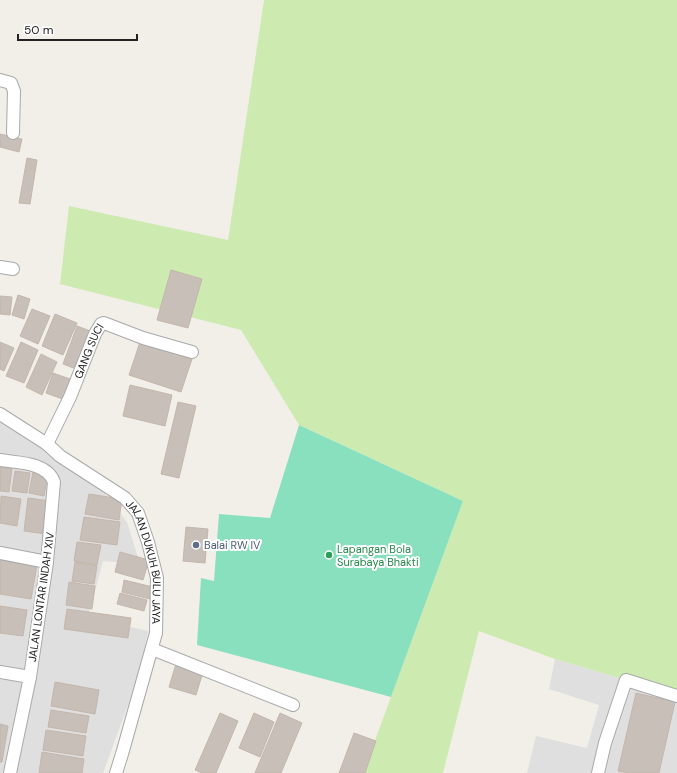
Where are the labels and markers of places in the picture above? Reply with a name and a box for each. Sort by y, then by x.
place label: Balai RW IV [204,538,261,552]
marker: Balai RW IV [191,540,201,550]
place label: Lapangan Bola Surabaya Bhakti [337,542,419,569]
marker: Lapangan Bola Surabaya Bhakti [324,550,334,560]

